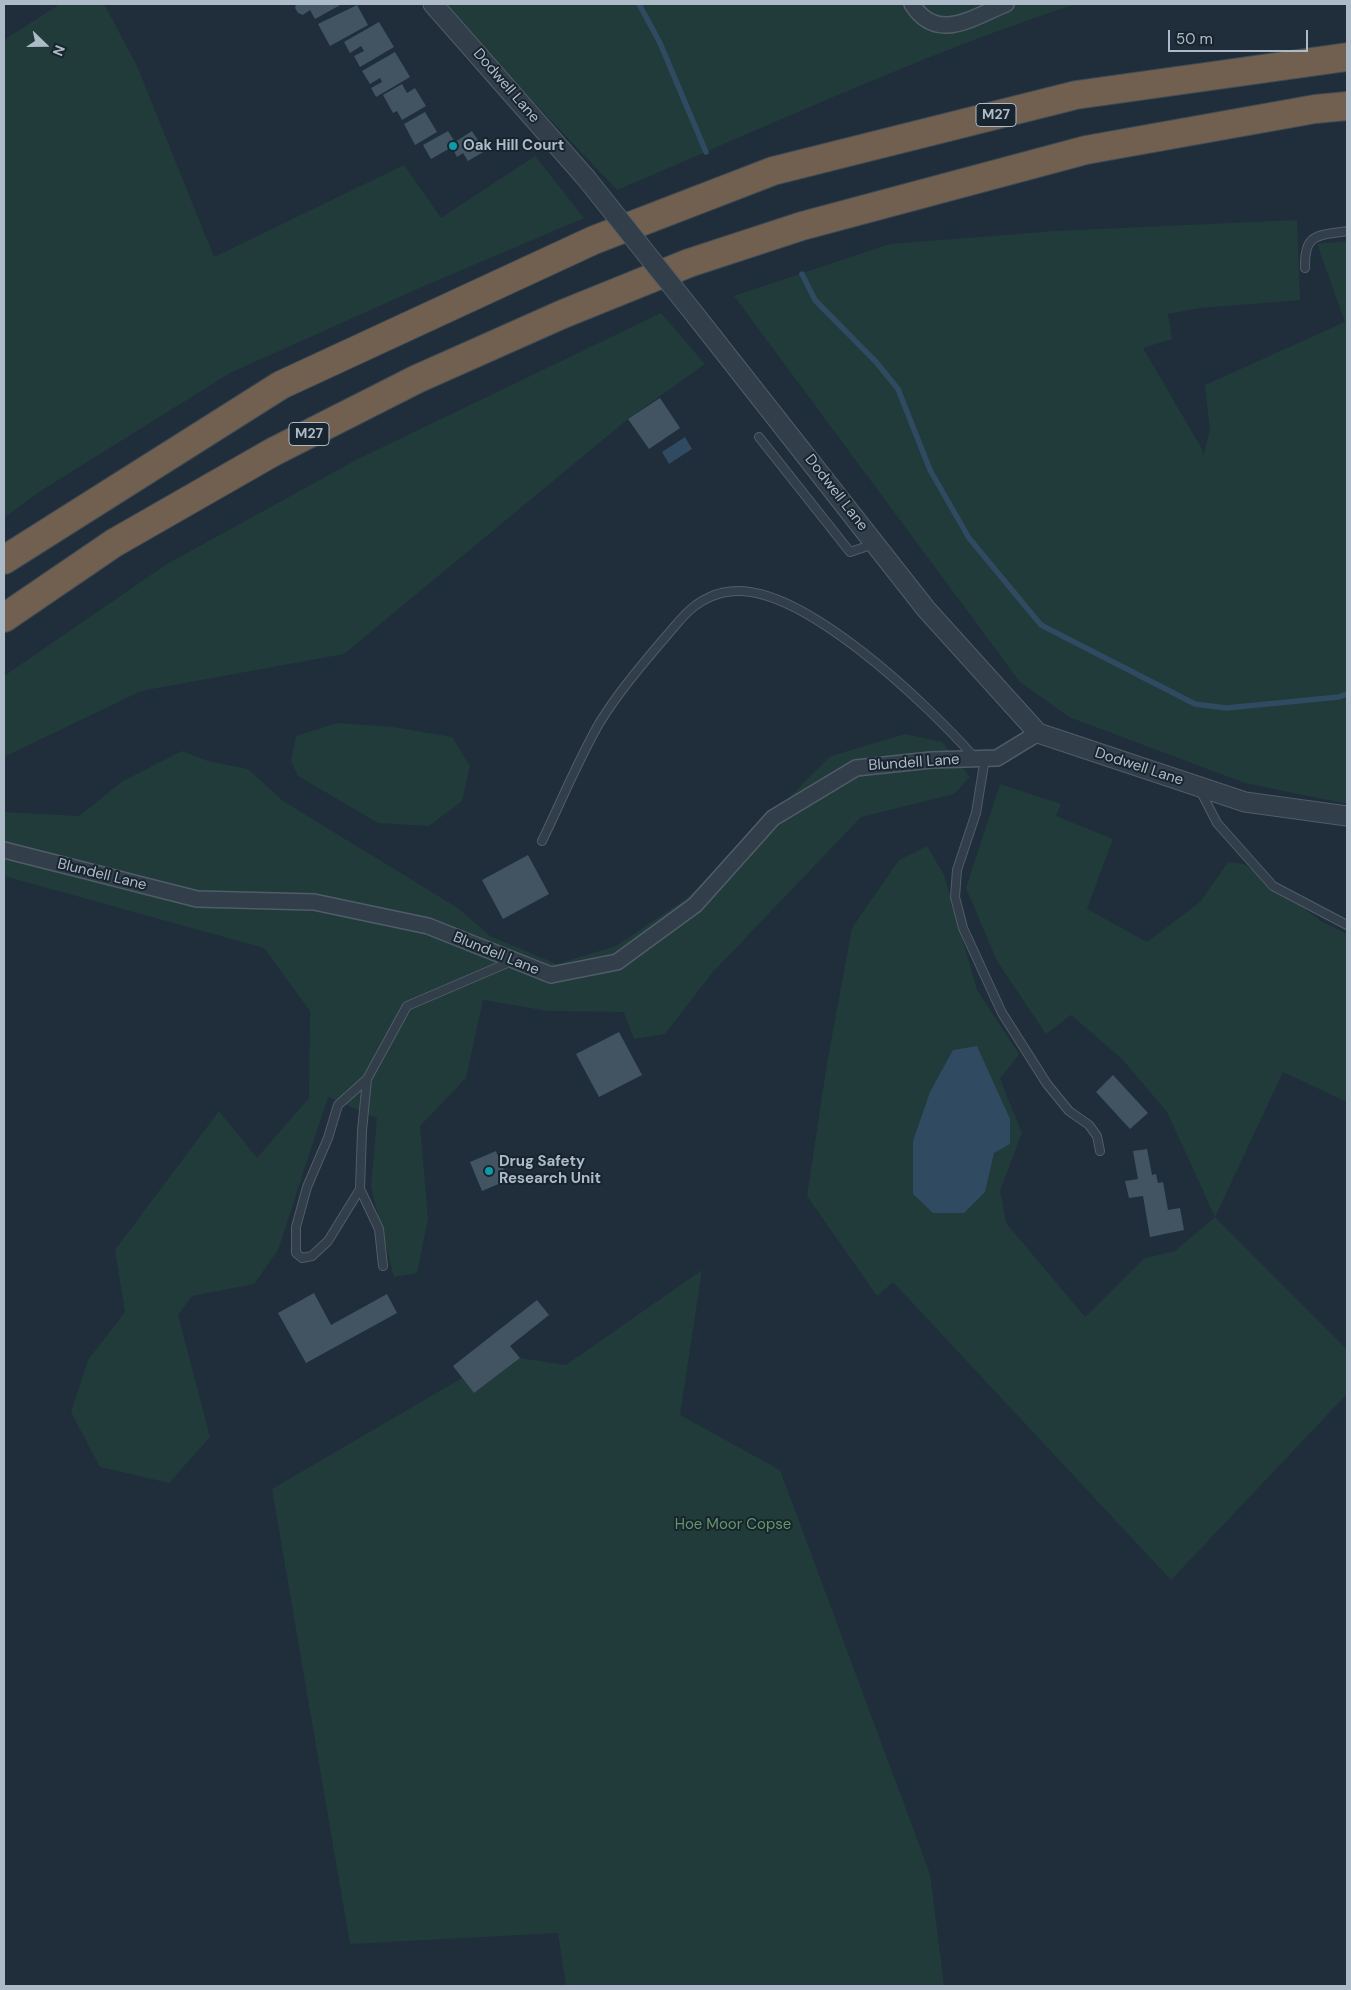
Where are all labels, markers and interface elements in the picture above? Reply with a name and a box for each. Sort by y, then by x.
north arrow [20,20,70,70]
scale bar [1171,20,1311,52]
text: 50 m [1176,29,1213,49]
text: N [49,43,69,59]
street label: Dodwell Lane [469,45,543,127]
road number: M27 [976,104,1016,126]
place label: Oak Hill Court [463,137,564,155]
marker: Oak Hill Court [447,140,459,152]
road number: M27 [289,422,329,446]
street label: Dodwell Lane [801,451,871,535]
street label: Dodwell Lane [1092,744,1186,790]
street label: Blundell Lane [868,751,960,775]
street label: Blundell Lane [55,855,149,895]
street label: Blundell Lane [450,929,542,979]
place label: Drug Safety Research Unit [499,1153,601,1188]
marker: Drug Safety Research Unit [483,1165,495,1177]
park label: Hoe Moor Copse [675,1516,791,1534]

